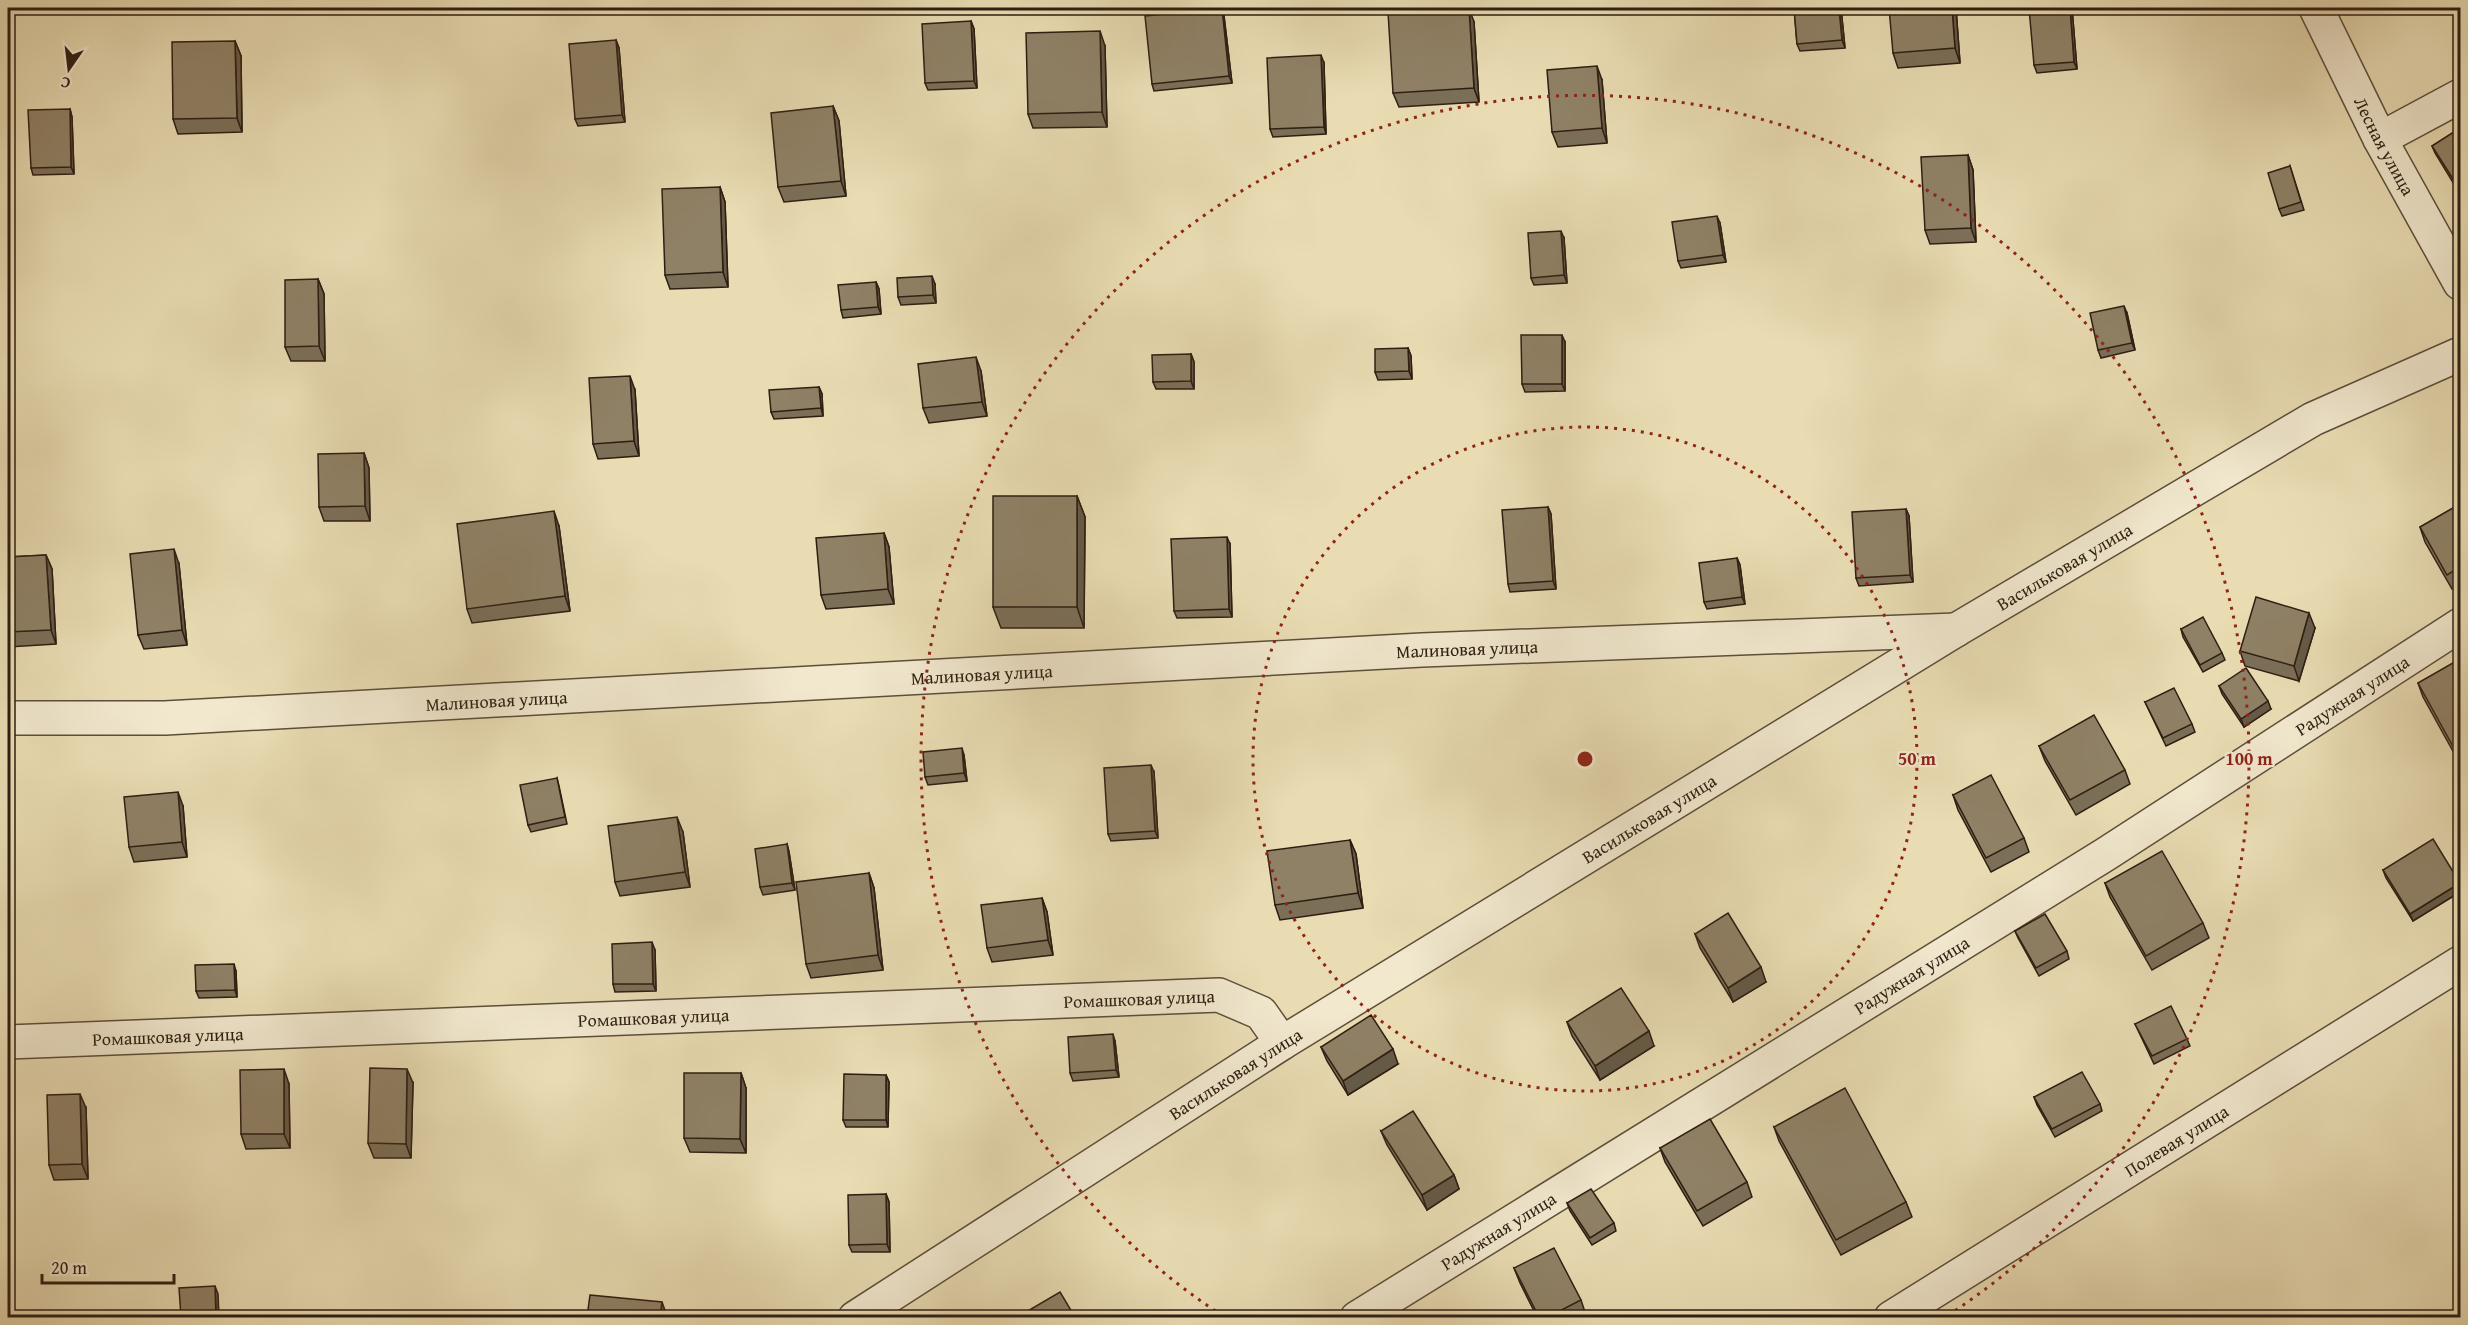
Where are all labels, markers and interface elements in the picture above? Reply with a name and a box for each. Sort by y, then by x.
north arrow [39,39,99,99]
text: С [58,71,73,96]
street label: Лесная улица [2348,92,2422,201]
street label: Васильковая улица [1991,515,2138,617]
street label: Малиновая улица [1395,632,1539,665]
street label: Радужная улица [2290,648,2415,742]
street label: Малиновая улица [910,656,1054,691]
street label: Малиновая улица [425,683,569,717]
text: 50 m [1898,745,1937,772]
text: 100 m [2225,745,2273,772]
centre of rings [1575,749,1595,769]
street label: Васильковая улица [1576,766,1722,870]
street label: Радужная улица [1848,928,1974,1021]
street label: Ромашковая улица [1063,982,1216,1015]
street label: Ромашковая улица [577,1001,730,1033]
street label: Ромашковая улица [92,1019,245,1052]
street label: Васильковая улица [1163,1020,1307,1126]
street label: Полевая улица [2119,1097,2234,1183]
street label: Радужная улица [1435,1184,1561,1277]
scale bar [42,1247,174,1285]
text: 20 m [51,1254,87,1281]

